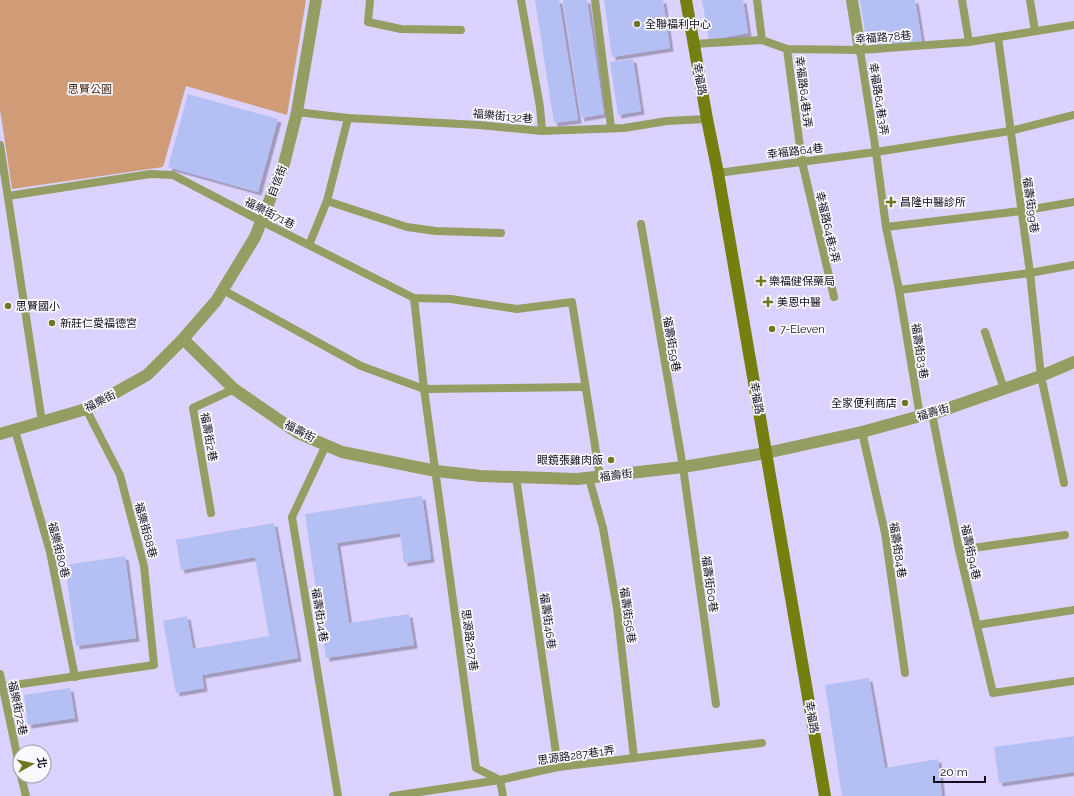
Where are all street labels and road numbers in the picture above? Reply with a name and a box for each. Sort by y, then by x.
street label: 幸福路78巷 [854,29,912,46]
street label: 幸福路64巷1弄 [793,55,814,129]
street label: 幸福路 [690,62,709,96]
street label: 幸福路64巷3弄 [866,62,891,136]
street label: 福樂街132巷 [472,107,534,126]
street label: 幸福路64巷 [766,142,824,161]
street label: 自信街 [265,163,289,199]
street label: 福壽街99巷 [1020,176,1041,234]
street label: 幸福路64巷2弄 [813,190,842,264]
street label: 福樂街71巷 [243,195,297,232]
street label: 福壽街59巷 [660,315,683,373]
street label: 福壽街83巷 [909,322,930,380]
street label: 幸福路 [747,381,766,415]
street label: 福樂街 [83,388,118,415]
street label: 福壽街 [915,402,951,423]
street label: 福壽街2巷 [198,411,219,463]
street label: 福壽街 [282,418,317,445]
street label: 福壽街 [599,467,633,484]
street label: 福樂街88巷 [132,501,159,559]
street label: 福樂街80巷 [45,521,72,579]
street label: 福壽街84巷 [887,521,908,579]
street label: 福壽街94巷 [958,523,983,581]
street label: 福壽街60巷 [699,555,720,613]
street label: 福壽街56巷 [617,586,638,644]
street label: 福壽街14巷 [309,587,330,643]
street label: 福壽街46巷 [537,592,558,650]
street label: 思源路287巷 [459,608,480,672]
street label: 福樂街72巷 [5,680,30,737]
street label: 幸福路 [802,700,821,734]
street label: 思源路287巷1弄 [537,744,616,767]

